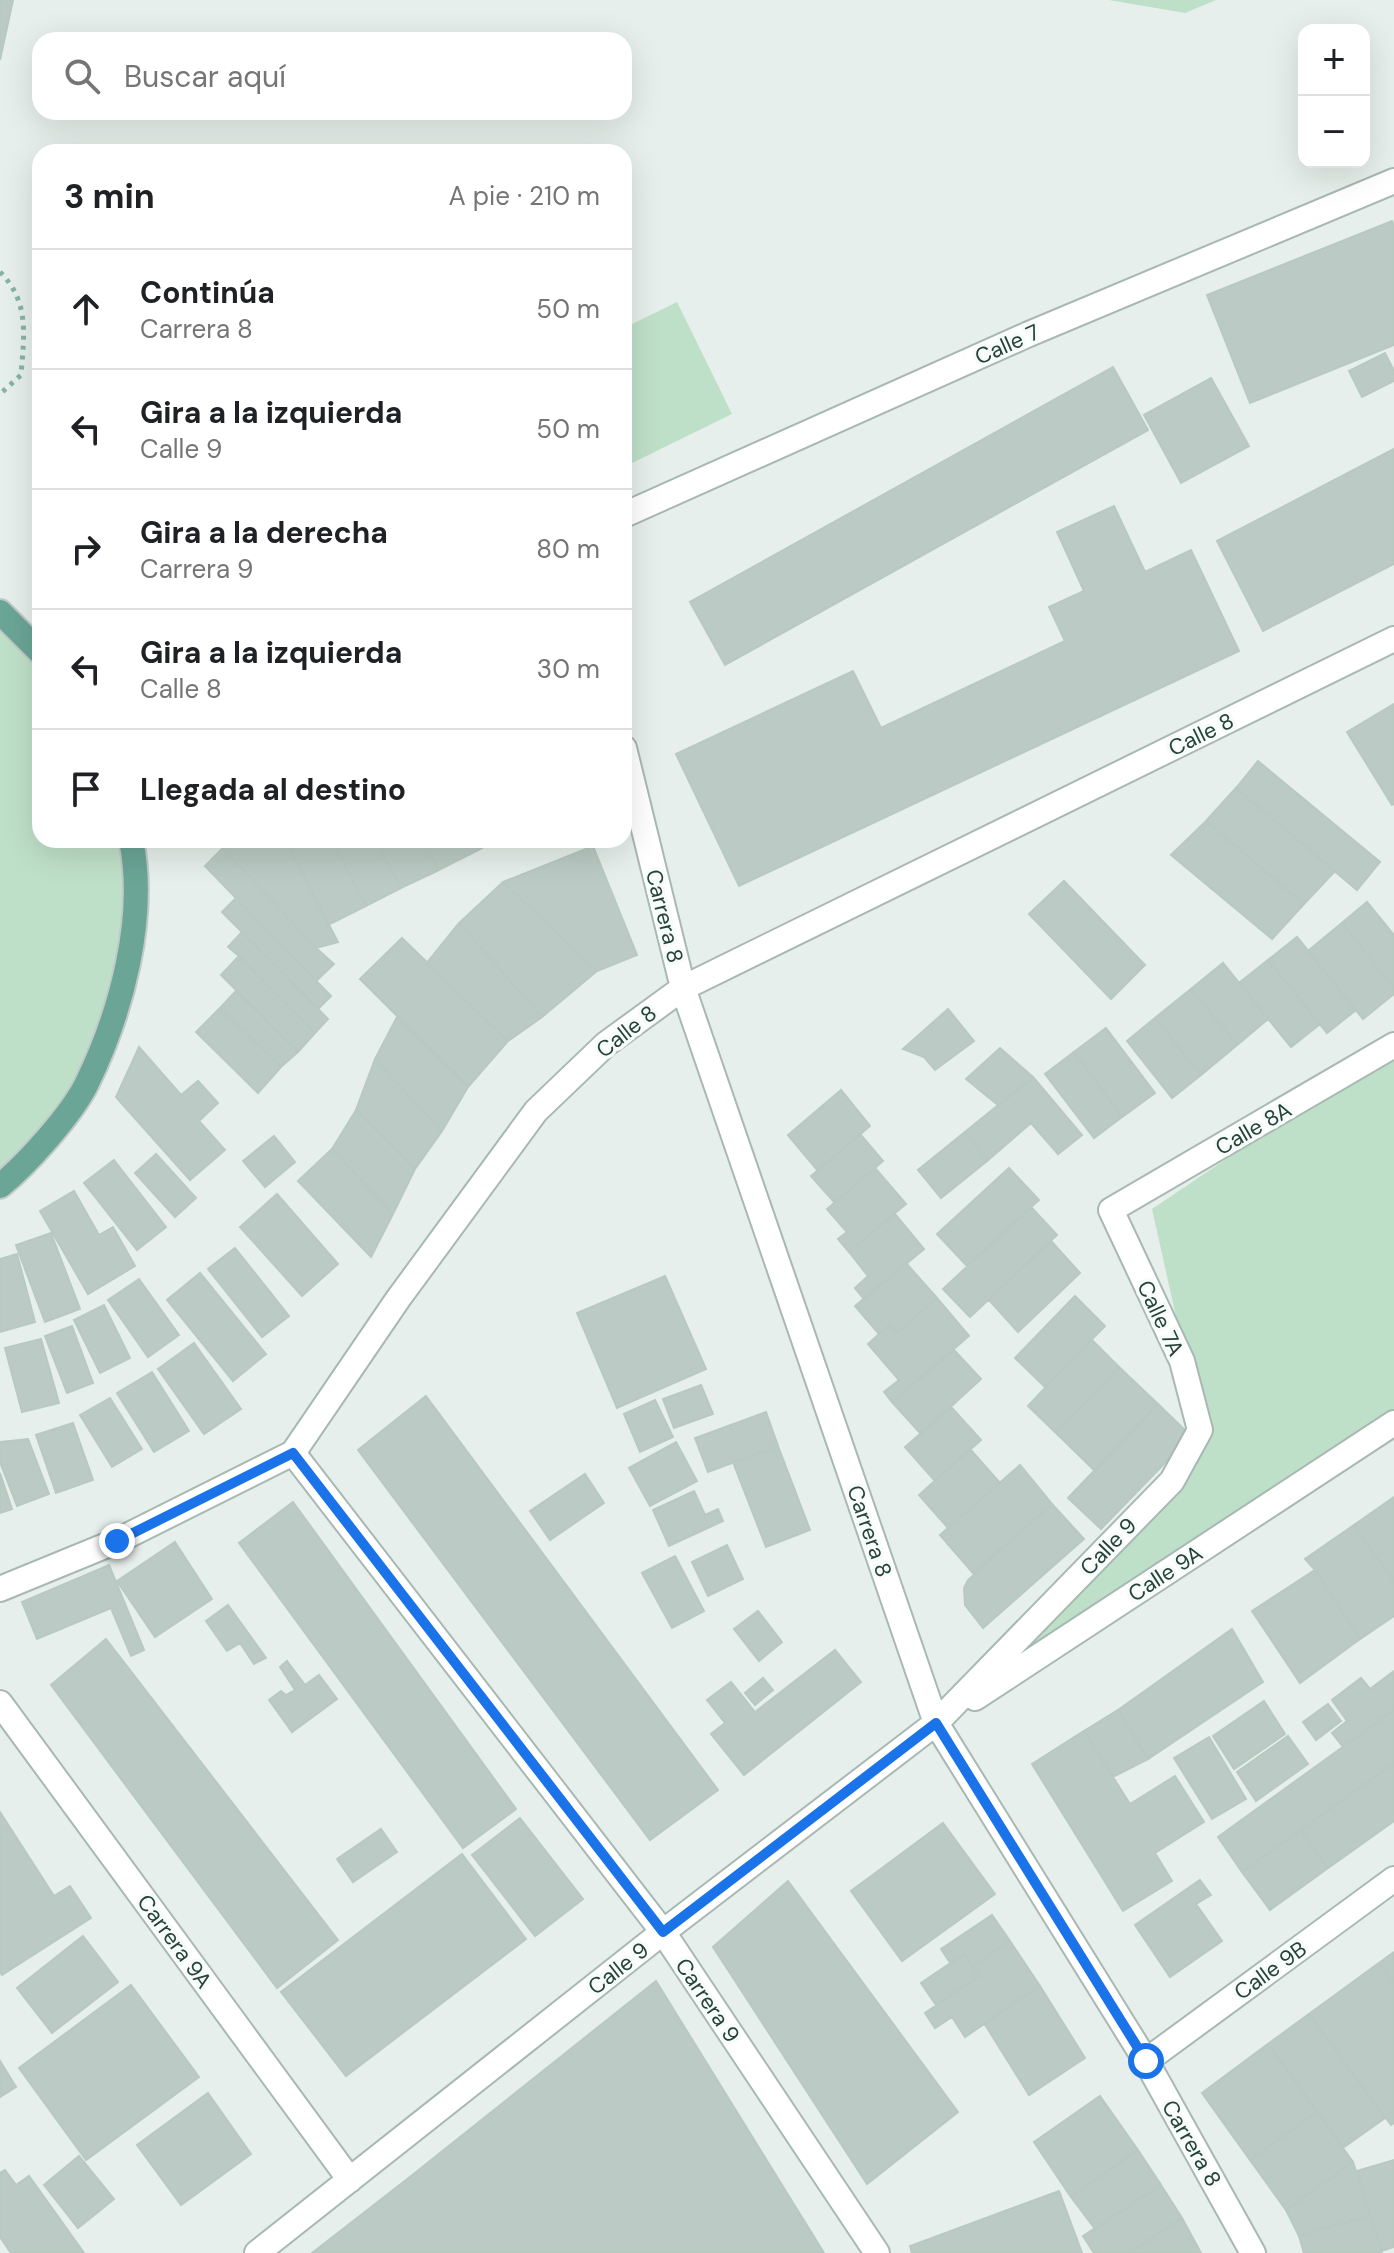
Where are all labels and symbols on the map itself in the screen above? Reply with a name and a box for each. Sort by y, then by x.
street label: Calle 7 [970,317,1044,371]
street label: Calle 8 [1164,706,1239,763]
street label: Carrera 8 [639,866,690,966]
street label: Calle 8 [590,999,663,1064]
street label: Calle 8A [1210,1095,1297,1162]
street label: Calle 7A [1130,1276,1191,1361]
street label: Carrera 8 [840,1481,899,1581]
street label: Calle 9 [1074,1511,1143,1581]
route end [99,1523,135,1559]
street label: Calle 9A [1122,1539,1208,1608]
street label: Carrera 9A [131,1889,218,1994]
street label: Calle 9B [1228,1934,1312,2007]
street label: Calle 9 [582,1936,655,2001]
street label: Carrera 9 [669,1952,746,2048]
route start [1128,2043,1164,2079]
street label: Carrera 8 [1155,2095,1228,2192]

